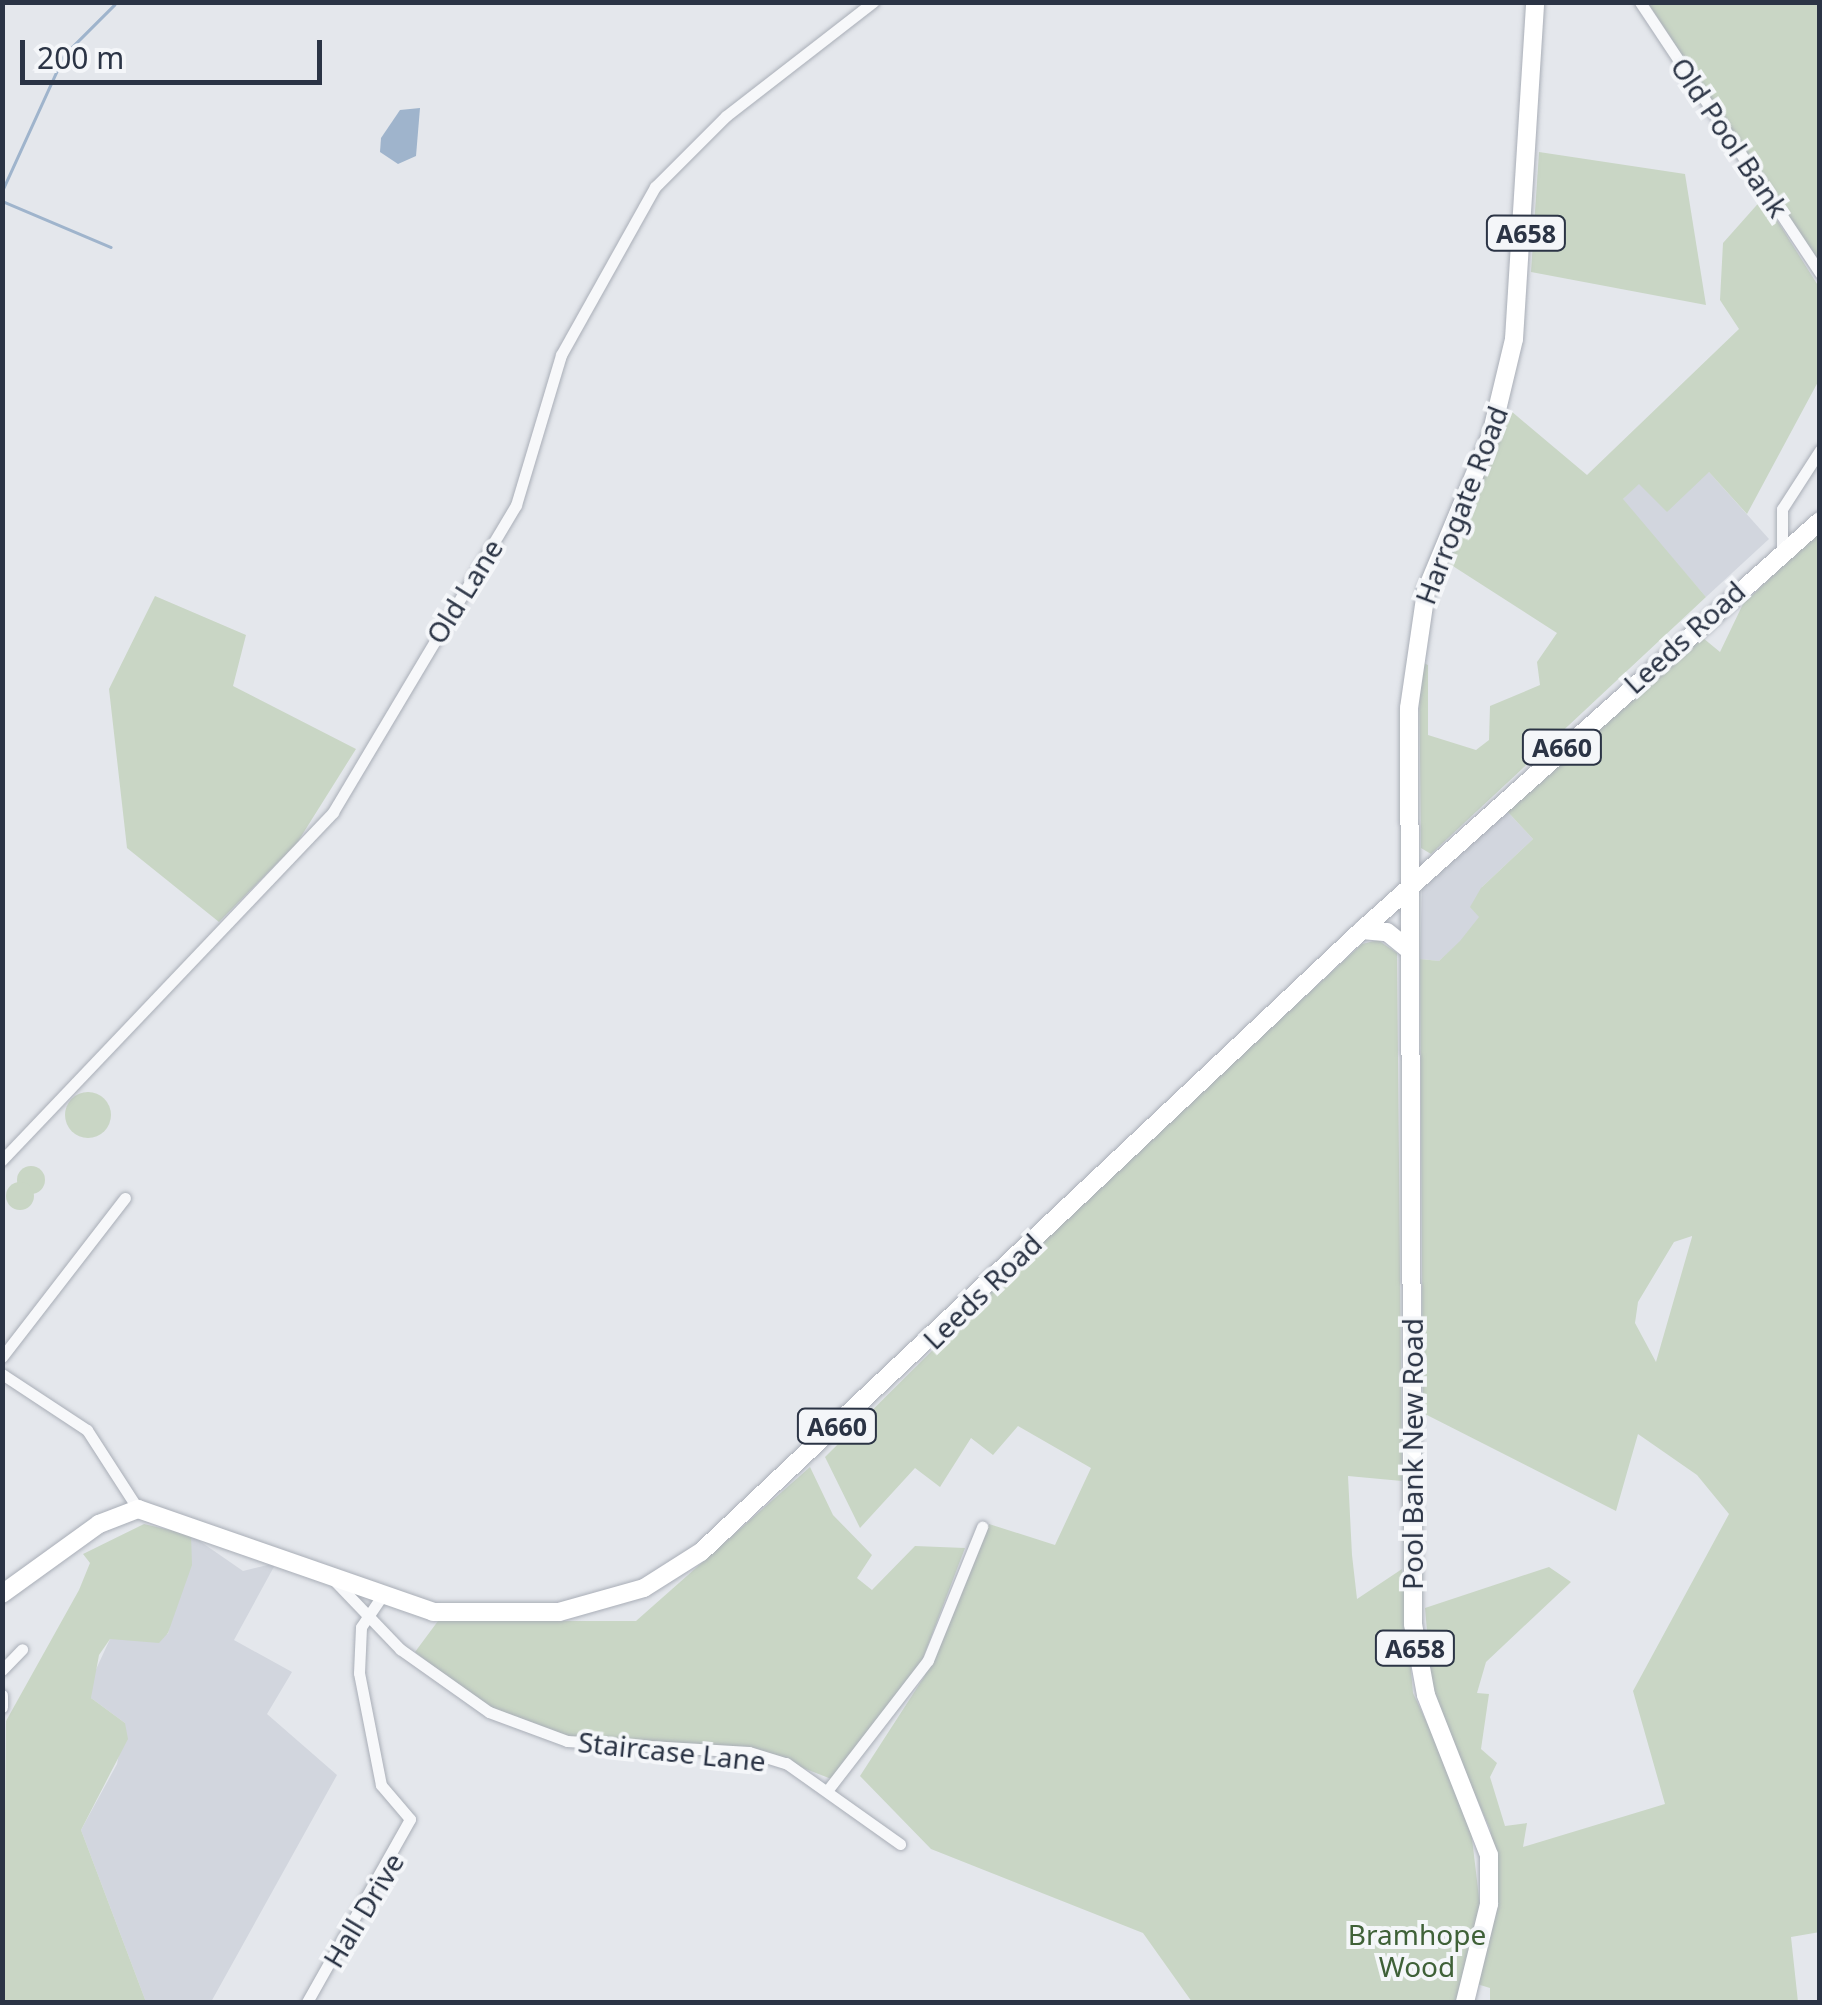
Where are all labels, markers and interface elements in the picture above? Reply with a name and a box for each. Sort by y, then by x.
scale bar [25,20,328,82]
text: 200 m [37,37,124,78]
street label: Old Pool Bank [1664,51,1796,223]
road number: A658 [1484,213,1568,253]
street label: Harrogate Road [1408,401,1514,609]
street label: Old Lane [419,532,509,650]
street label: Leeds Road [1616,574,1752,700]
road number: A660 [1520,727,1604,767]
street label: Leeds Road [916,1226,1048,1356]
street label: Pool Bank New Road [1395,1318,1429,1590]
road number: A660 [794,1406,880,1446]
road number: A658 [1372,1628,1458,1668]
street label: Staircase Lane [576,1724,768,1778]
street label: Hall Drive [316,1847,410,1973]
park label: Bramhope Wood [1348,1917,1486,1983]

